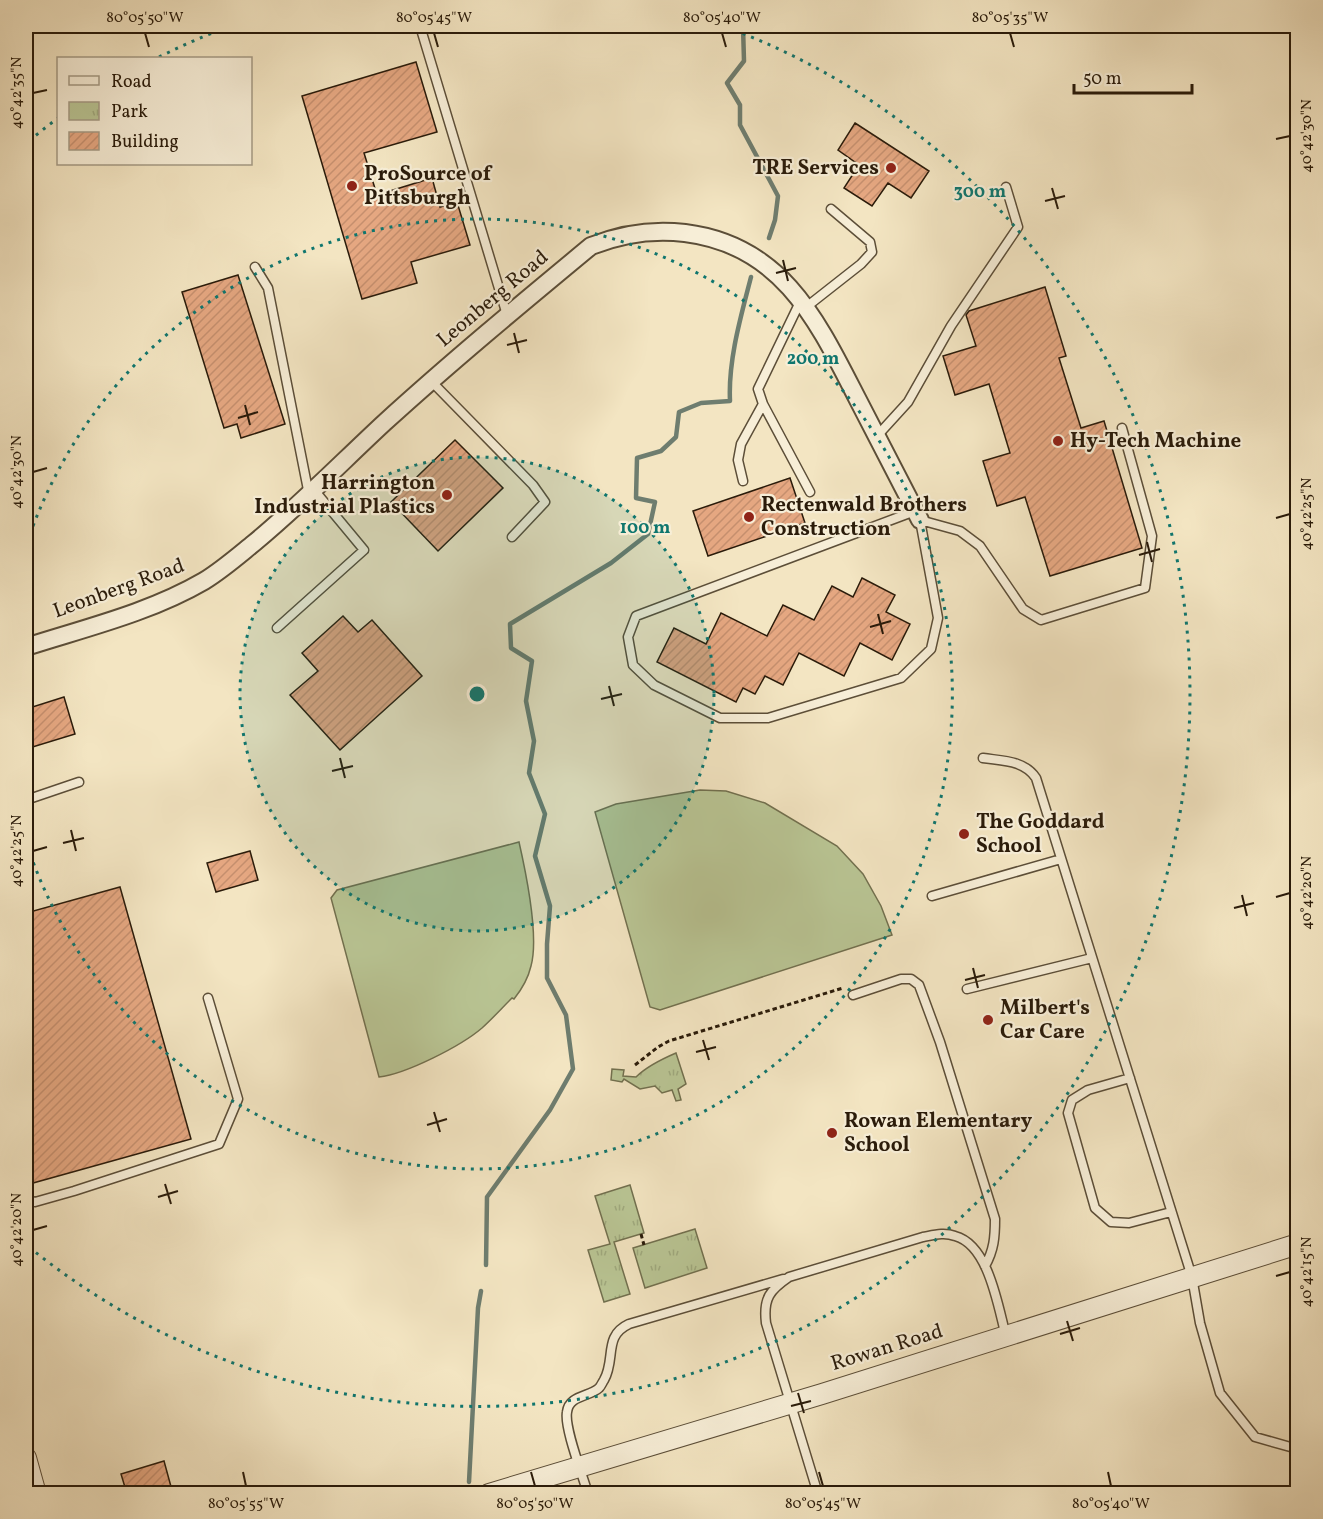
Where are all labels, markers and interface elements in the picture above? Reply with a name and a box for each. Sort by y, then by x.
text: 80°05'50"W [106,8,184,29]
text: 80°05'45"W [396,8,472,29]
text: 80°05'40"W [683,8,761,29]
text: 80°05'35"W [972,8,1048,29]
text: 40°42'35"N [7,57,28,129]
legend [57,57,252,165]
scale bar [1074,57,1192,95]
text: 50 m [1083,67,1122,92]
text: Road [111,70,152,95]
text: 40°42'30"N [1297,99,1318,173]
text: Park [111,100,148,125]
text: Building [111,130,179,155]
place label: TRE Services [752,154,879,183]
place label: ProSource of Pittsburgh [364,160,493,213]
marker: TRE Services [884,161,898,175]
marker: ProSource of Pittsburgh [345,179,359,193]
text: 300 m [954,180,1006,205]
street label: Leonberg Road [431,244,555,354]
text: 200 m [787,347,839,372]
place label: Hy-Tech Machine [1070,427,1241,456]
marker: Hy-Tech Machine [1051,434,1065,448]
text: 40°42'30"N [7,435,28,509]
place label: Harrington Industrial Plastics [254,469,435,522]
text: 40°42'25"N [1297,478,1318,550]
marker: Harrington Industrial Plastics [440,488,454,502]
place label: Rectenwald Brothers Construction [761,491,967,544]
marker: Rectenwald Brothers Construction [742,510,756,524]
text: 100 m [620,516,670,541]
street label: Leonberg Road [49,552,189,626]
centre of rings [467,684,487,704]
place label: The Goddard School [976,808,1105,861]
text: 40°42'25"N [7,815,28,887]
marker: The Goddard School [957,827,971,841]
text: 40°42'20"N [1297,856,1318,930]
place label: Milbert's Car Care [1000,994,1090,1047]
marker: Milbert's Car Care [981,1013,995,1027]
place label: Rowan Elementary School [844,1107,1033,1160]
marker: Rowan Elementary School [825,1126,839,1140]
text: 40°42'20"N [7,1193,28,1267]
text: 40°42'15"N [1297,1237,1318,1307]
street label: Rowan Road [827,1317,947,1379]
text: 80°05'55"W [208,1494,284,1515]
text: 80°05'50"W [496,1494,574,1515]
text: 80°05'45"W [785,1494,861,1515]
text: 80°05'40"W [1072,1494,1150,1515]

